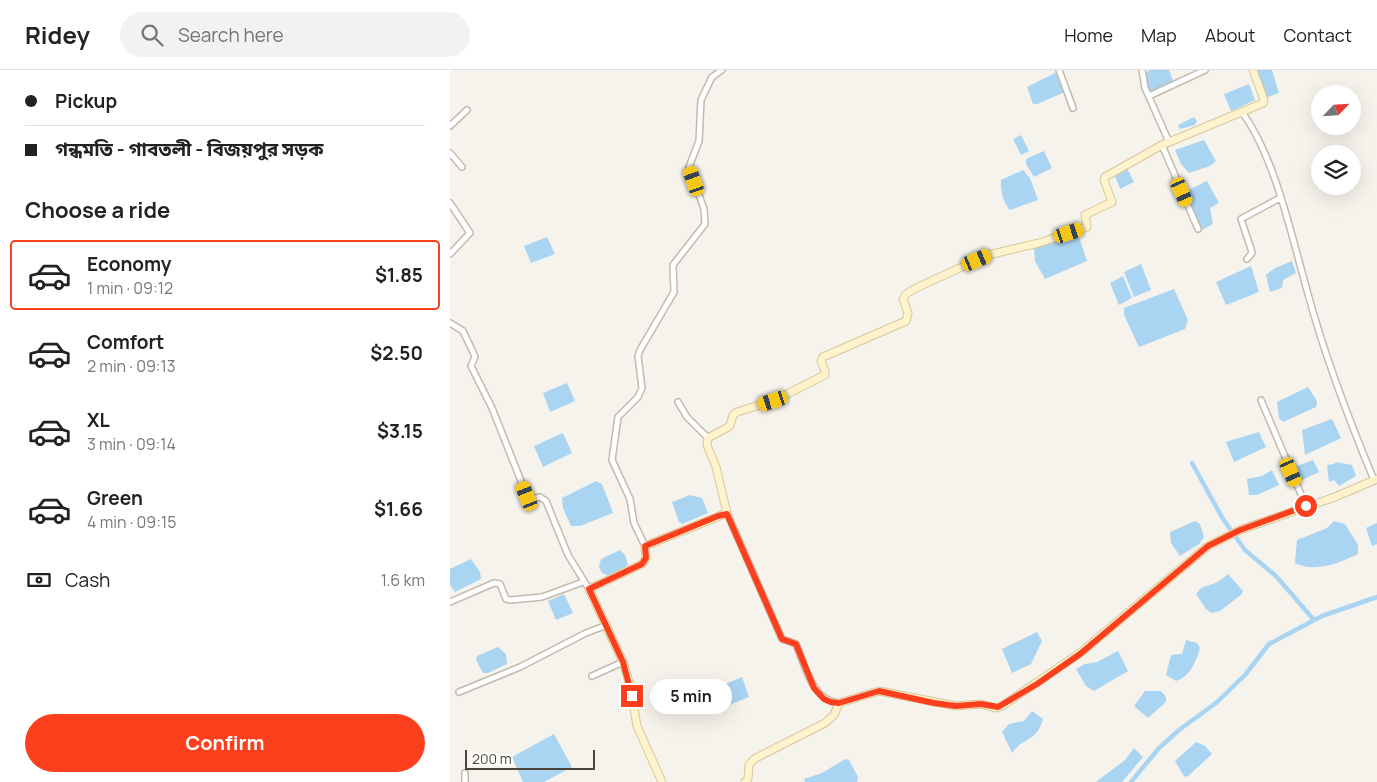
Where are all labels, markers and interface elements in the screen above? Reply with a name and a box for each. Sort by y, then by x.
search box [120,12,470,57]
text: Ridey [25,18,90,51]
icon: search [138,21,166,49]
text: Search here [178,22,284,48]
text: Home [1064,23,1113,47]
text: Map [1141,23,1177,47]
text: About [1205,23,1255,47]
text: Contact [1283,23,1352,47]
north arrow [1311,85,1361,135]
map controls [1311,85,1361,195]
text: Pickup [55,88,117,114]
text: গন্ধমতি - গাবতলী - বিজয়পুর সড়ক [55,136,323,162]
button: layers [1311,145,1361,195]
car [682,164,705,198]
car [1169,175,1194,209]
text: Choose a ride [25,195,170,225]
car [1052,221,1085,245]
car [960,247,993,273]
text: Economy [87,251,171,277]
icon: car [27,253,72,298]
text: $1.85 [375,262,423,288]
text: 1 min · 09:12 [87,277,173,299]
text: Comfort [87,329,164,355]
icon: car [27,331,72,376]
text: $2.50 [370,340,423,366]
text: 2 min · 09:13 [87,355,176,377]
car [756,389,789,413]
text: XL [87,407,110,433]
icon: car [27,409,72,454]
text: $3.15 [377,418,423,444]
text: 3 min · 09:14 [87,433,176,455]
car [1278,455,1303,489]
car [514,479,539,513]
text: Green [87,485,143,511]
icon: car [27,487,72,532]
route start [1295,495,1317,517]
text: $1.66 [374,496,423,522]
text: 4 min · 09:15 [87,511,176,533]
icon: cash [25,566,53,594]
text: Cash [65,567,110,593]
text: 1.6 km [381,569,425,591]
callout: 5 min [650,678,732,714]
route end [621,685,643,707]
text: 5 min [670,685,712,707]
button: Confirm [25,714,425,772]
scale bar [465,747,595,770]
text: 200 m [472,749,512,768]

